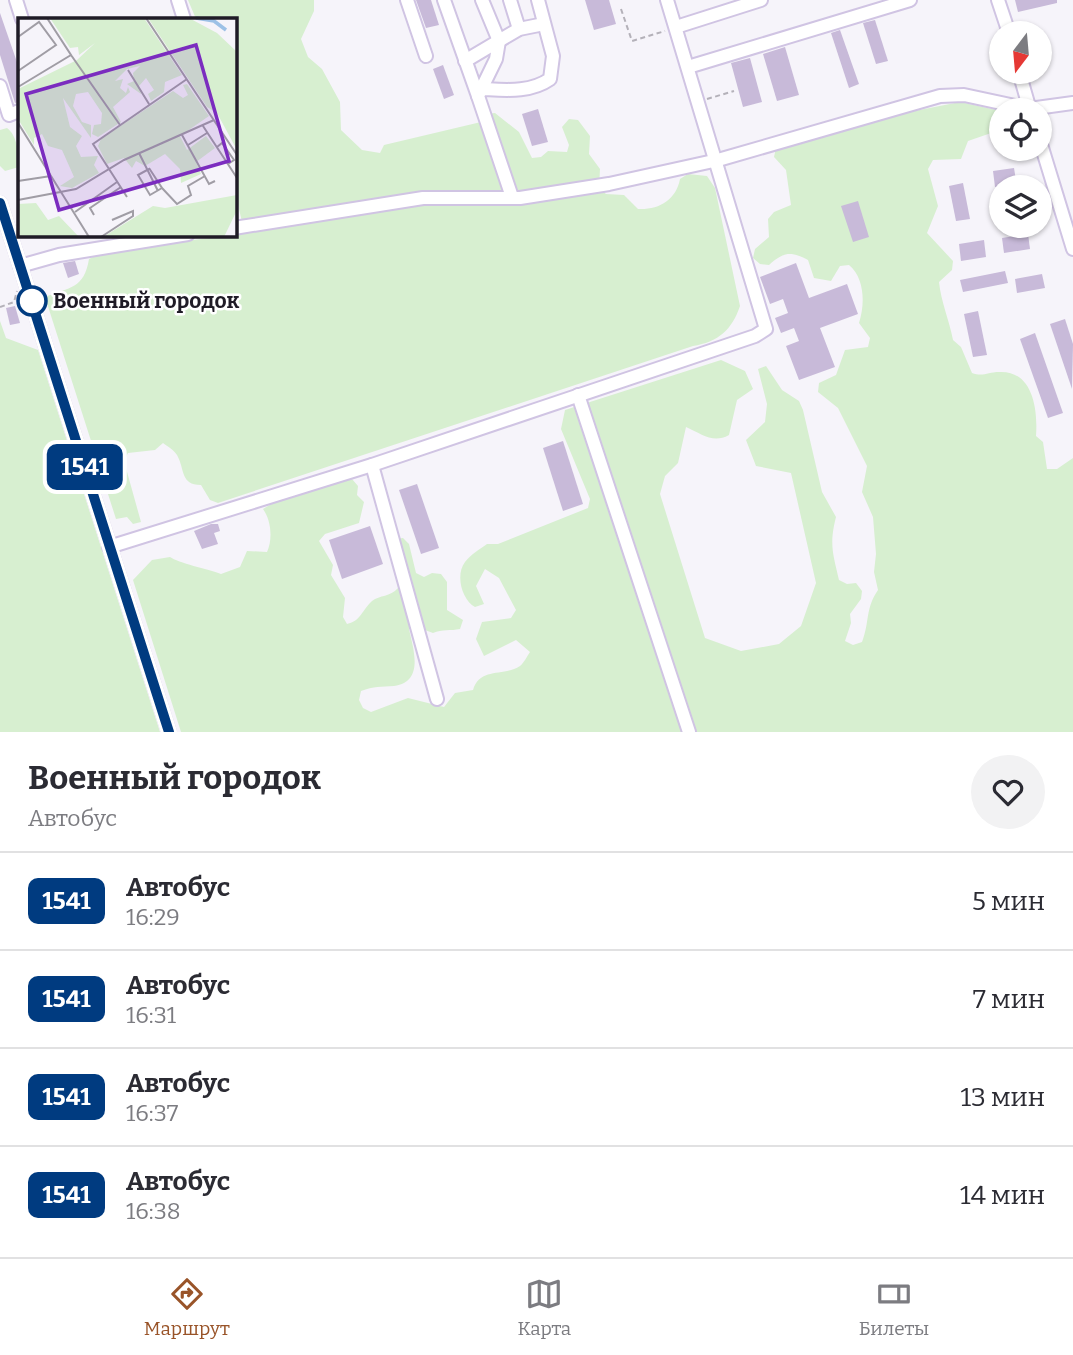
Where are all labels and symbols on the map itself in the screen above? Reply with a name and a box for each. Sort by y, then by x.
inset map [18,18,236,236]
north arrow [989,21,1052,84]
marker: Военный городок [17,286,47,316]
place label: Военный городок [53,288,240,314]
line badge: 1541 [36,444,134,490]

